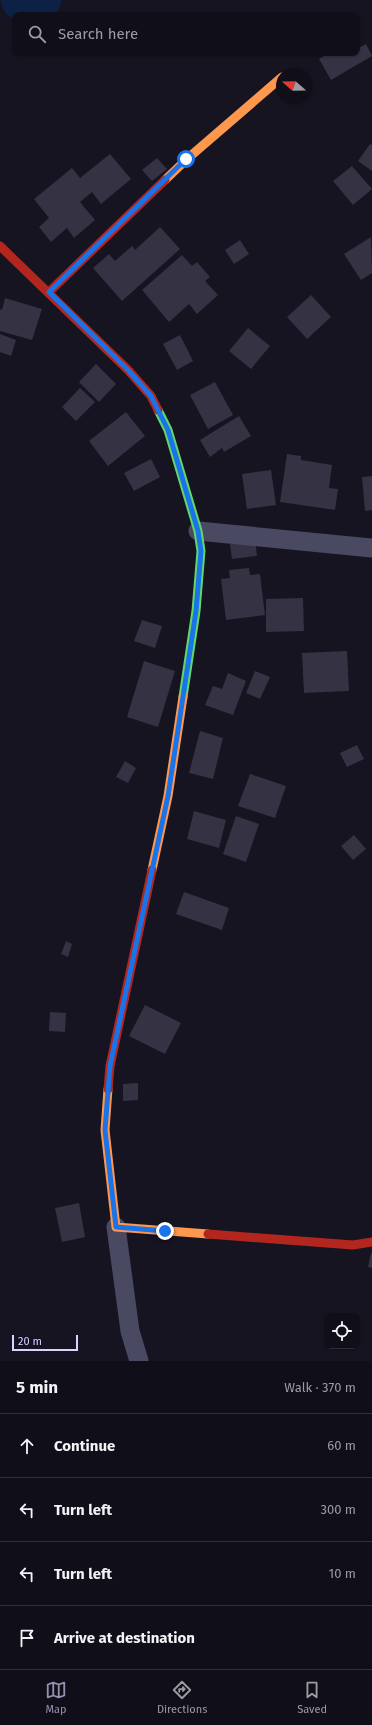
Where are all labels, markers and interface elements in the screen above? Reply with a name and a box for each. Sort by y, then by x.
search box [12,12,360,56]
icon: search [26,23,48,45]
text: Search here [58,25,138,43]
north arrow [276,68,312,104]
route start [177,150,195,168]
route end [156,1222,174,1240]
map controls [324,1313,360,1349]
button: locate [324,1313,360,1349]
scale bar [12,1333,78,1352]
text: 20 m [18,1335,42,1348]
text: 5 min [16,1377,58,1398]
text: Walk · 370 m [284,1380,356,1395]
icon: ahead [16,1435,38,1457]
text: Continue [54,1437,115,1455]
text: 60 m [327,1438,356,1453]
icon: left [16,1499,38,1521]
text: Turn left [54,1501,112,1519]
text: 300 m [320,1502,356,1517]
icon: left [16,1563,38,1585]
text: Turn left [54,1565,112,1583]
text: 10 m [329,1566,356,1581]
icon: arrive [16,1627,38,1649]
text: Arrive at destination [54,1629,195,1647]
tab: Map [45,1679,67,1716]
tab: Directions [157,1679,207,1716]
tab: Saved [297,1679,327,1716]

